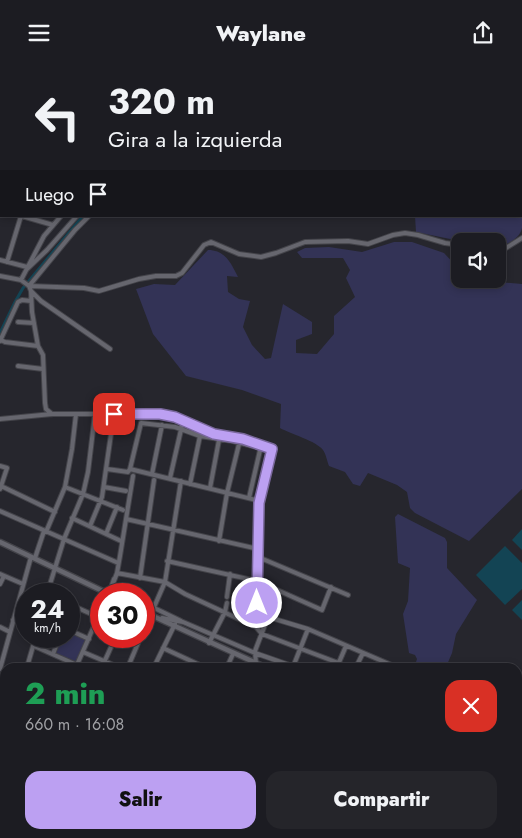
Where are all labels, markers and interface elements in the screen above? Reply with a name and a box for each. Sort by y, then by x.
text: Waylane [216,17,306,49]
icon: menu [25,19,53,47]
icon: share [469,19,497,47]
text: 320 m [108,77,215,127]
icon: left [25,85,90,150]
text: Gira a la izquierda [108,123,282,155]
icon: arrive [84,180,112,208]
text: Luego [25,181,74,208]
map controls [451,233,506,288]
button: sound [451,233,506,288]
pin [93,393,135,435]
icon: arrive [100,400,128,428]
position arrow [230,576,282,628]
speed limit sign: 30 [90,583,155,648]
text: 24 [31,591,64,627]
text: km/h [34,619,61,637]
text: 2 min [25,672,106,715]
button: close [445,680,497,732]
text: 660 m · 16:08 [25,713,124,736]
button: Salir [25,771,256,829]
button: Compartir [266,771,497,829]

